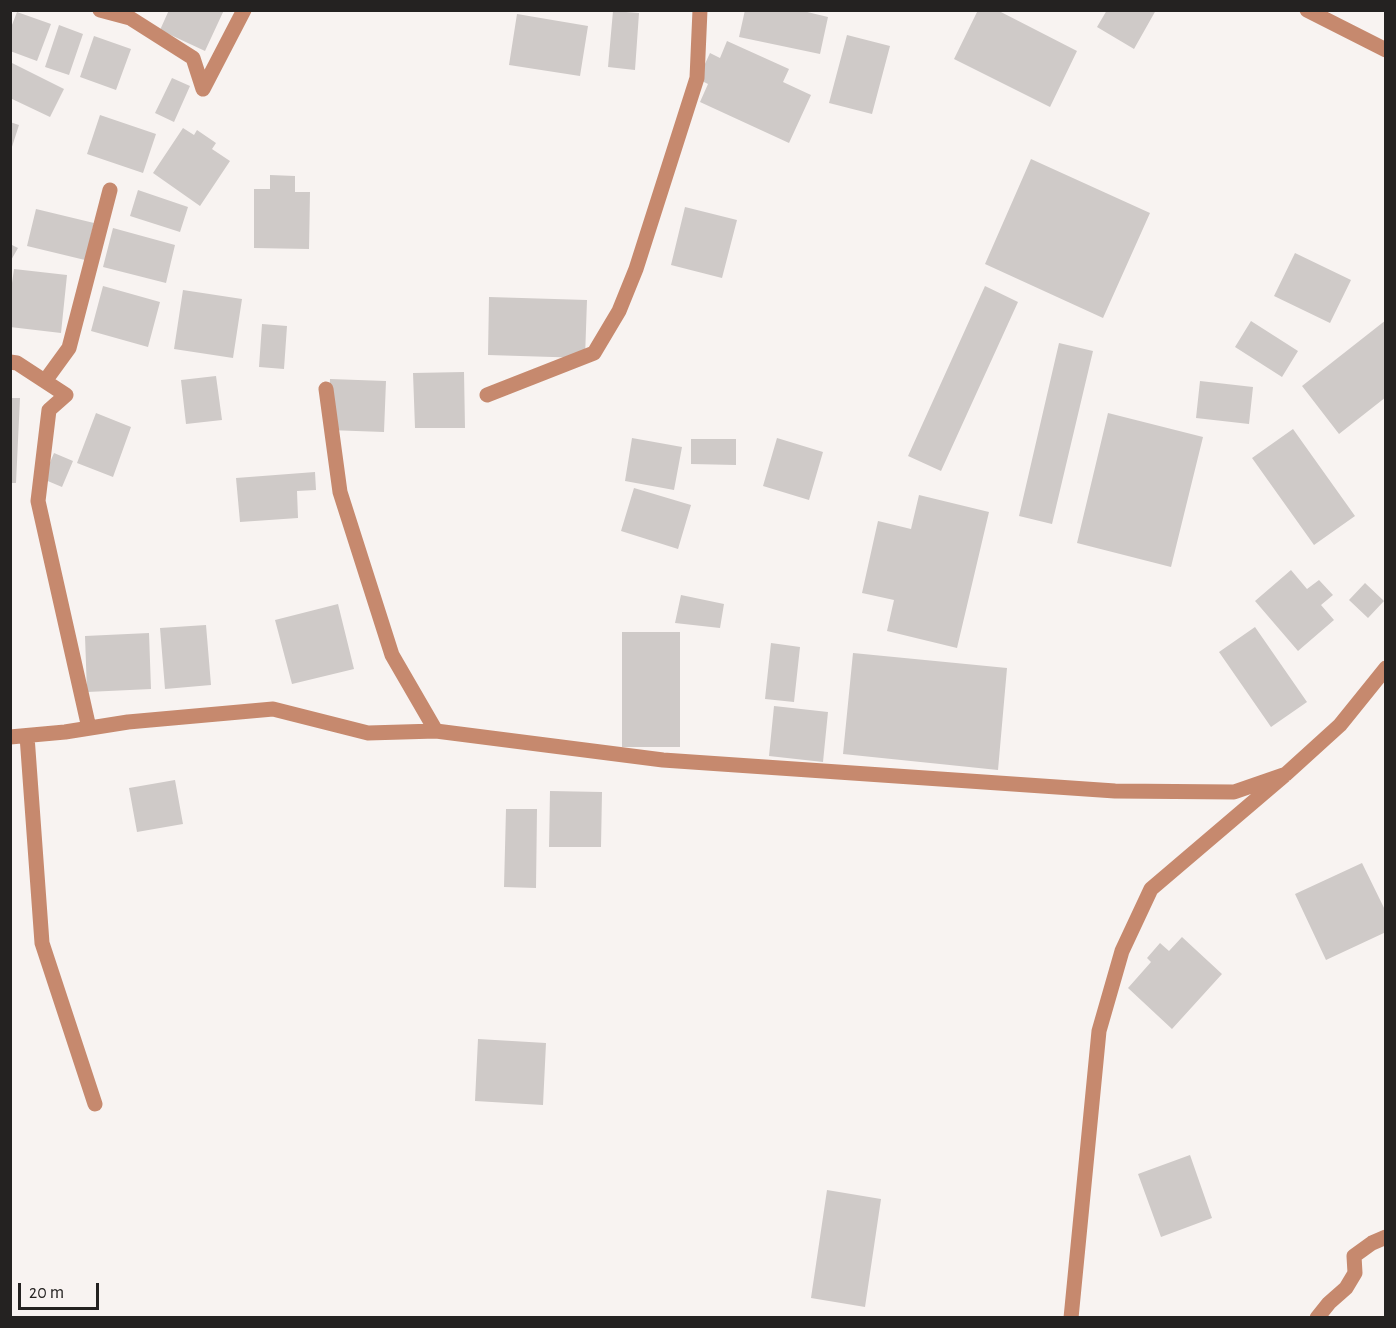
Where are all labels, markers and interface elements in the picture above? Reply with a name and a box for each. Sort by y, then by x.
scale bar [21,1271,102,1309]
text: 20 m [29,1284,64,1302]

